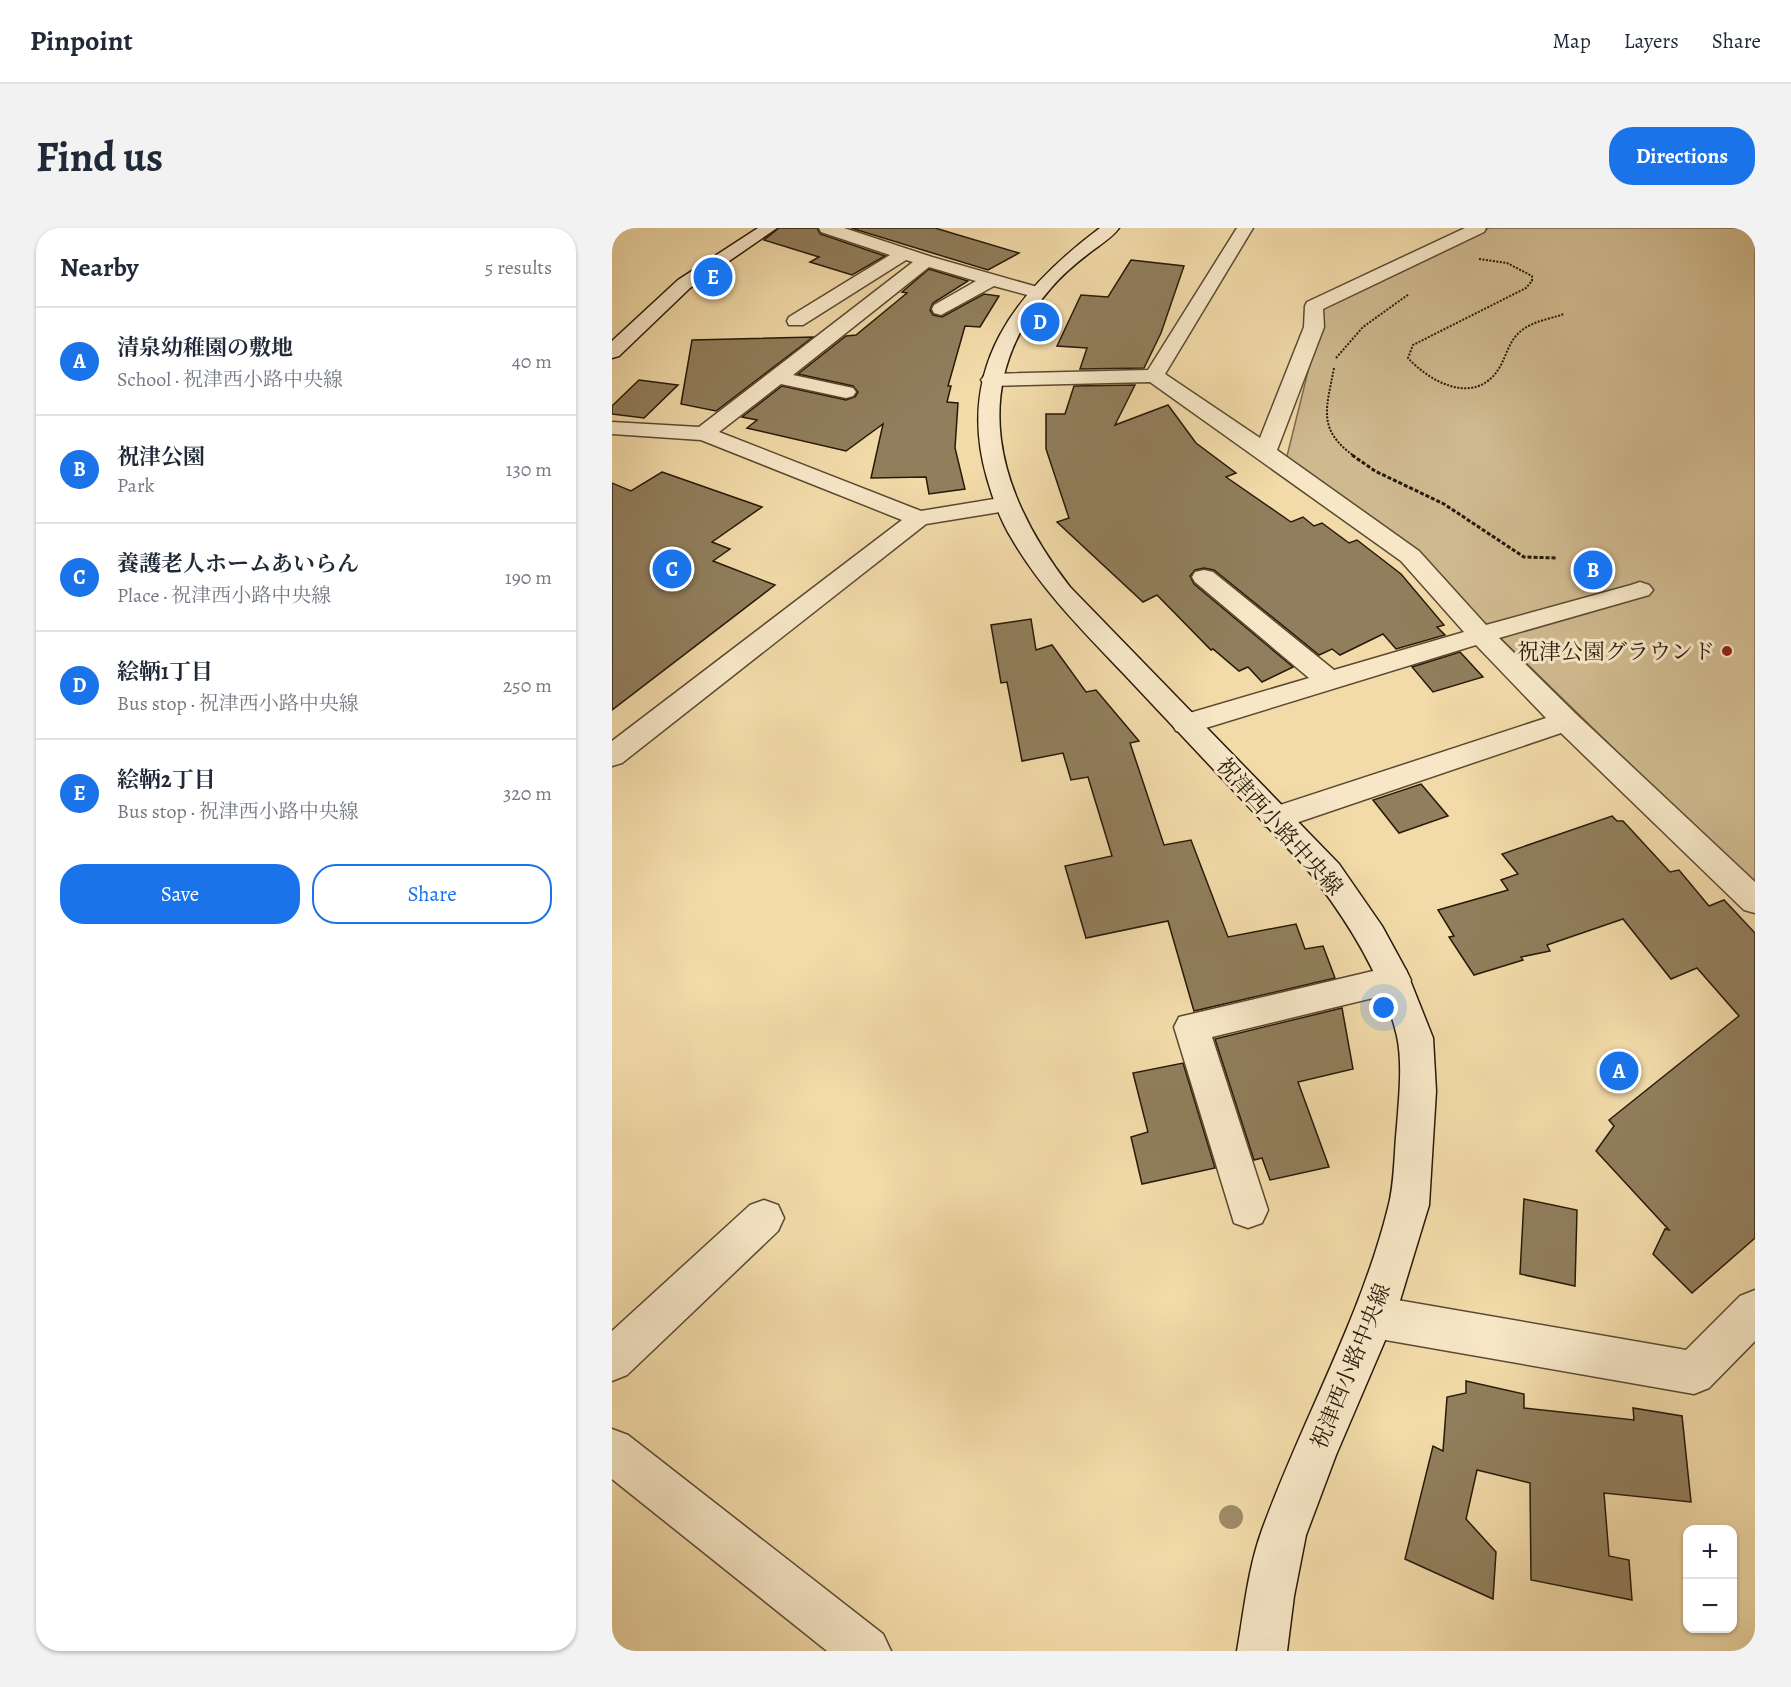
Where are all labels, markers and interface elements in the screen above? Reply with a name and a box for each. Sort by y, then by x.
text: Pinpoint [30,22,133,60]
text: Map [1552,27,1591,55]
text: Layers [1624,27,1679,55]
text: Share [1712,27,1761,55]
button: Directions [1609,127,1755,185]
text: Find us [36,128,163,185]
text: Nearby [60,250,139,285]
text: 5 results [485,254,552,281]
pin: E [694,254,732,300]
pin: D [1020,300,1060,344]
text: 清泉幼稚園の敷地 [117,333,293,363]
text: A [73,348,86,375]
text: 40 m [512,348,552,375]
text: School · 祝津西小路中央線 [117,366,343,393]
text: 祝津公園 [117,442,205,472]
text: B [73,456,86,483]
text: 130 m [506,456,552,483]
text: Park [117,472,155,499]
pin: C [652,546,692,592]
pin: B [1574,548,1612,592]
text: 養護老人ホームあいらん [117,549,359,579]
text: C [73,564,86,591]
text: 190 m [505,564,552,591]
text: Place · 祝津西小路中央線 [117,582,331,609]
place label: 祝津公園グラウンド [1517,637,1715,667]
marker: 祝津公園グラウンド [1720,644,1734,658]
text: 絵鞆1丁目 [117,657,213,687]
text: D [73,672,86,699]
text: 250 m [503,672,552,699]
text: Bus stop · 祝津西小路中央線 [117,690,359,717]
street label: 祝津西小路中央線 [1209,751,1349,902]
text: 絵鞆2丁目 [117,765,216,795]
text: E [74,780,85,807]
text: 320 m [503,780,552,807]
text: Bus stop · 祝津西小路中央線 [117,798,359,825]
button: Save [60,864,300,924]
button: Share [312,864,552,924]
your location [1369,993,1398,1022]
pin: A [1600,1048,1638,1094]
street label: 祝津西小路中央線 [1304,1279,1398,1454]
map controls [1683,1525,1737,1633]
button: + [1683,1525,1737,1579]
button: − [1683,1579,1737,1633]

